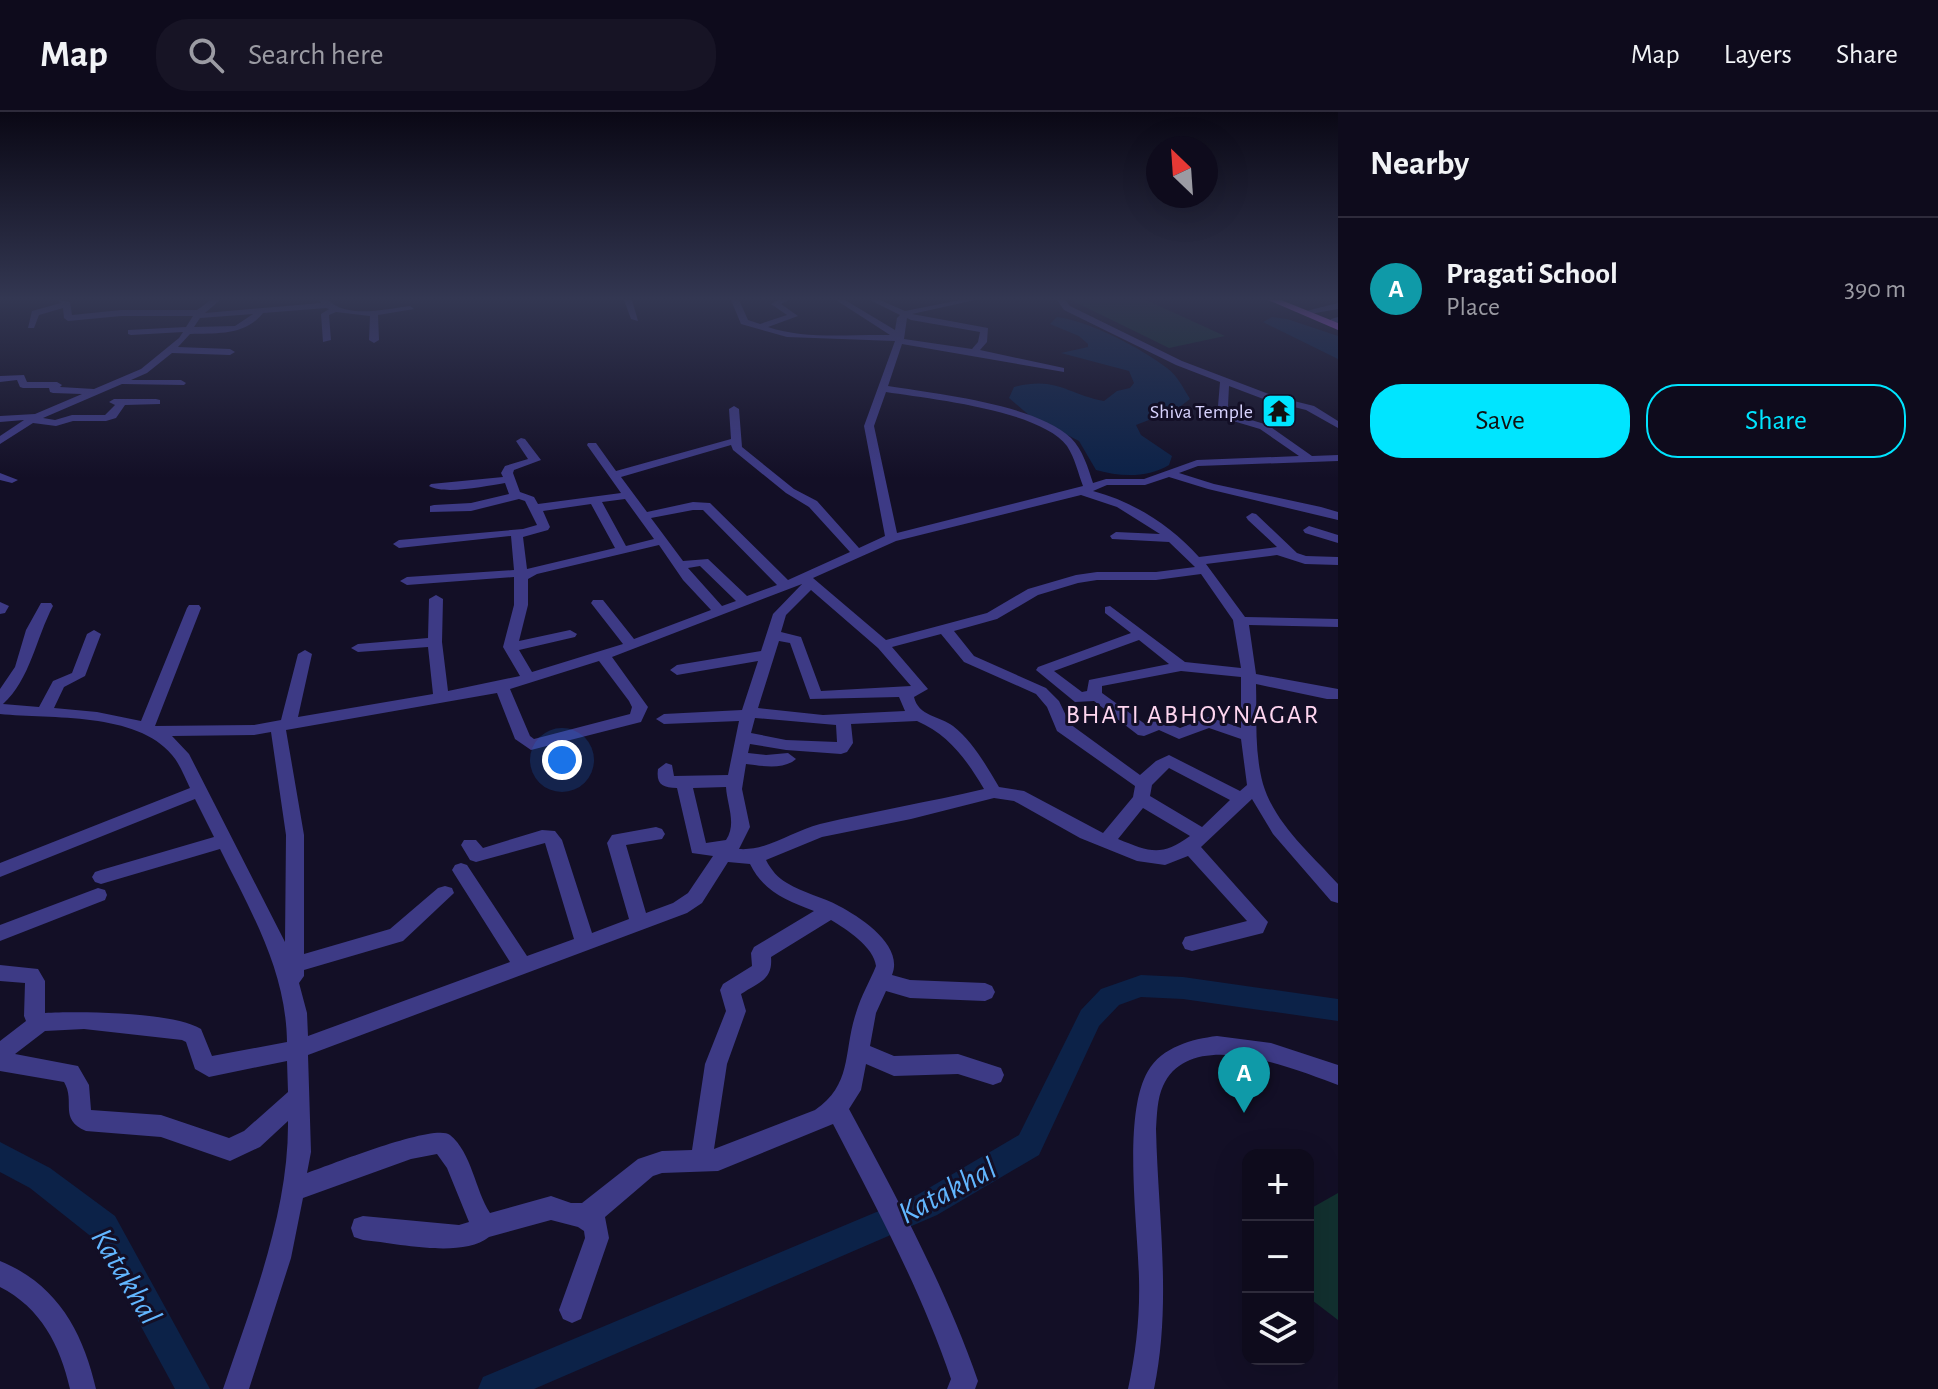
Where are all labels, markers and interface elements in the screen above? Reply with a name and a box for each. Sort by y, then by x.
search box [156,19,716,91]
icon: search [184,33,228,77]
text: Map [40,36,108,74]
text: Search here [248,40,384,70]
text: Map [1631,41,1680,69]
text: Layers [1724,41,1792,69]
text: Share [1836,41,1898,69]
north arrow [1146,136,1218,208]
text: Nearby [1370,147,1469,181]
text: Pragati School [1446,259,1618,289]
text: A [1388,276,1404,302]
text: 390 m [1844,276,1906,302]
text: Place [1446,294,1500,320]
button: Save [1370,384,1630,458]
button: Share [1646,384,1906,458]
temple icon: Shiva Temple [1260,392,1298,430]
place label: Shiva Temple [1150,402,1253,422]
district label: BHATI ABHOYNAGAR [1066,702,1320,728]
your location [542,740,582,780]
pin: A [1218,1047,1270,1113]
map controls [1242,1149,1314,1365]
button: + [1242,1149,1314,1221]
water label: Katakhal [893,1152,1002,1230]
button: − [1242,1221,1314,1293]
water label: Katakhal [85,1223,167,1330]
button: layers [1242,1293,1314,1365]

